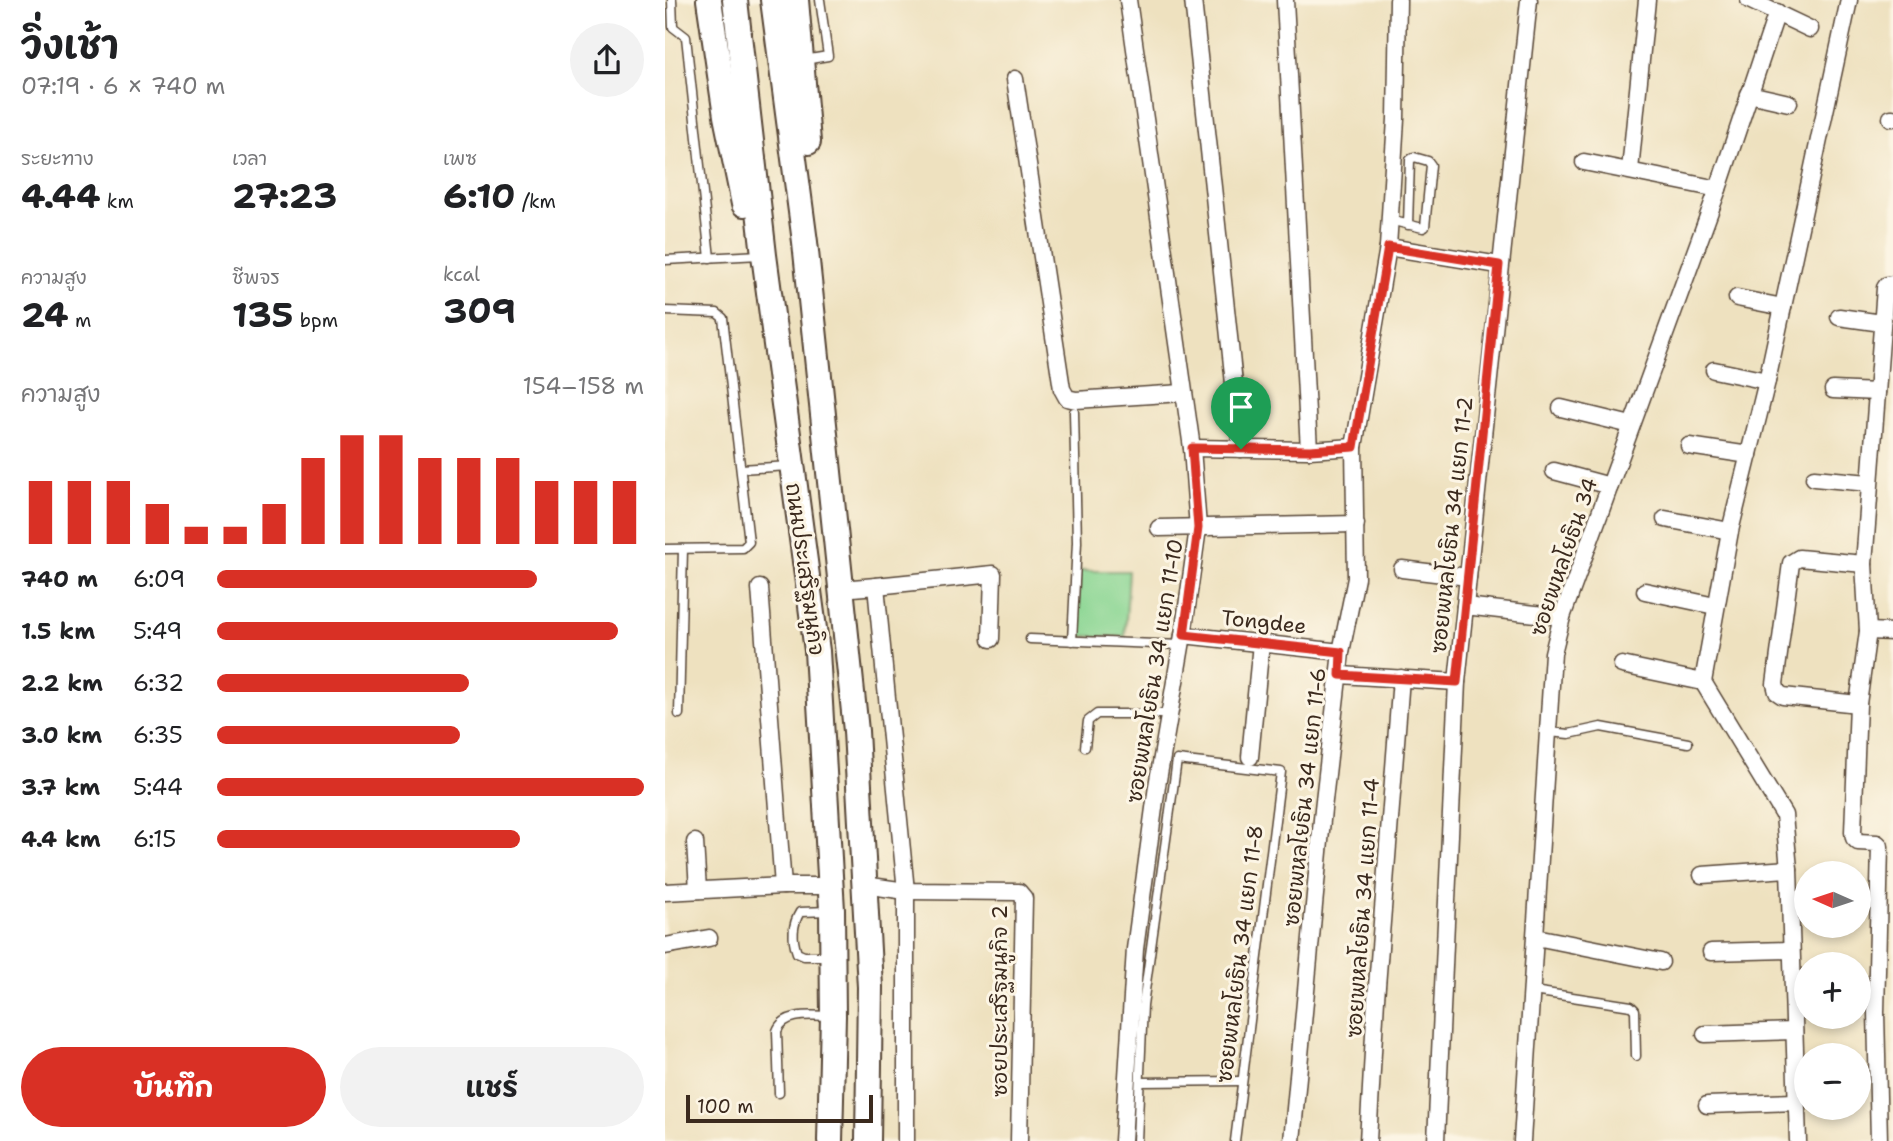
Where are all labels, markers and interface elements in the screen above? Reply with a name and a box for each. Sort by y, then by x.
text: วิ่งเช้า [21,19,119,70]
button: share [570,23,644,97]
text: 07:19 · 6 × 740 m [21,71,225,101]
text: ระยะทาง [21,146,94,171]
text: เวลา [232,146,267,171]
text: เพซ [443,146,477,171]
text: 4.44 [21,172,100,219]
text: 27:23 [232,172,337,219]
text: 6:10 [443,172,515,219]
text: km [100,189,134,214]
text: /km [515,189,556,214]
text: kcal [443,262,480,287]
text: ความสูง [21,265,87,290]
text: ชีพจร [232,265,280,290]
text: 309 [443,287,516,334]
text: 24 [21,291,69,338]
text: 135 [232,291,293,338]
text: m [69,308,91,333]
text: bpm [293,308,338,333]
text: 154–158 m [522,371,644,401]
pin [1211,377,1271,449]
text: ความสูง [21,379,100,409]
icon: arrive [1222,388,1260,426]
street label: ซอยพหลโยธิน 34 แยก 11-2 [1425,395,1479,655]
street label: ซอยพหลโยธิน 34 [1524,474,1604,640]
street label: ถนนประเสริฐมนูกิจ [777,481,831,657]
street label: ซอยพหลโยธิน 34 แยก 11-10 [1120,537,1190,805]
text: 740 m [21,564,98,594]
text: 6:09 [133,564,185,594]
street label: Tongdee [1220,604,1308,640]
text: 1.5 km [21,616,95,646]
text: 5:49 [133,616,182,646]
street label: ซอยพหลโยธิน 34 แยก 11-6 [1277,666,1333,928]
text: 2.2 km [21,668,103,698]
text: 6:32 [133,668,184,698]
text: 3.0 km [21,720,102,750]
text: 6:35 [133,720,183,750]
text: 3.7 km [21,772,100,802]
text: 5:44 [133,772,183,802]
street label: ซอยพหลโยธิน 34 แยก 11-4 [1340,777,1386,1039]
street label: ซอยพหลโยธิน 34 แยก 11-8 [1210,823,1270,1085]
text: 4.4 km [21,824,101,854]
text: 6:15 [133,824,176,854]
north arrow [1794,861,1871,938]
map controls [1794,861,1871,1120]
street label: ซอยประเสริฐมนูกิจ 2 [986,905,1016,1097]
button: + [1794,952,1871,1029]
button: − [1794,1043,1871,1120]
button: บันทึก [21,1047,326,1127]
button: แชร์ [340,1047,644,1127]
scale bar [686,1092,873,1124]
text: 100 m [697,1094,754,1119]

